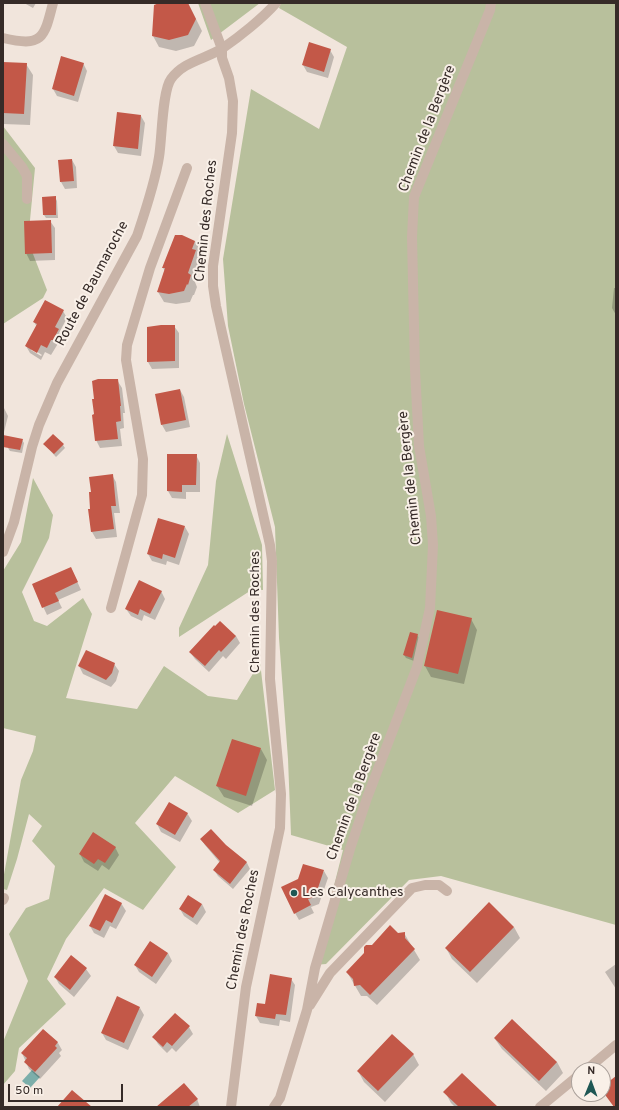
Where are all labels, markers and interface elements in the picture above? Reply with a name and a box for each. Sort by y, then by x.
street label: Chemin de la Bergère [396,63,460,195]
street label: Chemin des Roches [192,159,222,283]
street label: Route de Baumaroche [53,219,133,349]
street label: Chemin de la Bergère [396,410,426,546]
street label: Chemin des Roches [248,551,264,673]
street label: Chemin de la Bergère [324,731,386,863]
street label: Chemin des Roches [224,868,264,992]
place label: Les Calycanthes [302,885,404,901]
marker: Les Calycanthes [289,888,299,898]
north arrow [571,1062,611,1102]
text: N [587,1064,595,1078]
scale bar [10,1076,125,1102]
text: 50 m [15,1083,43,1099]

